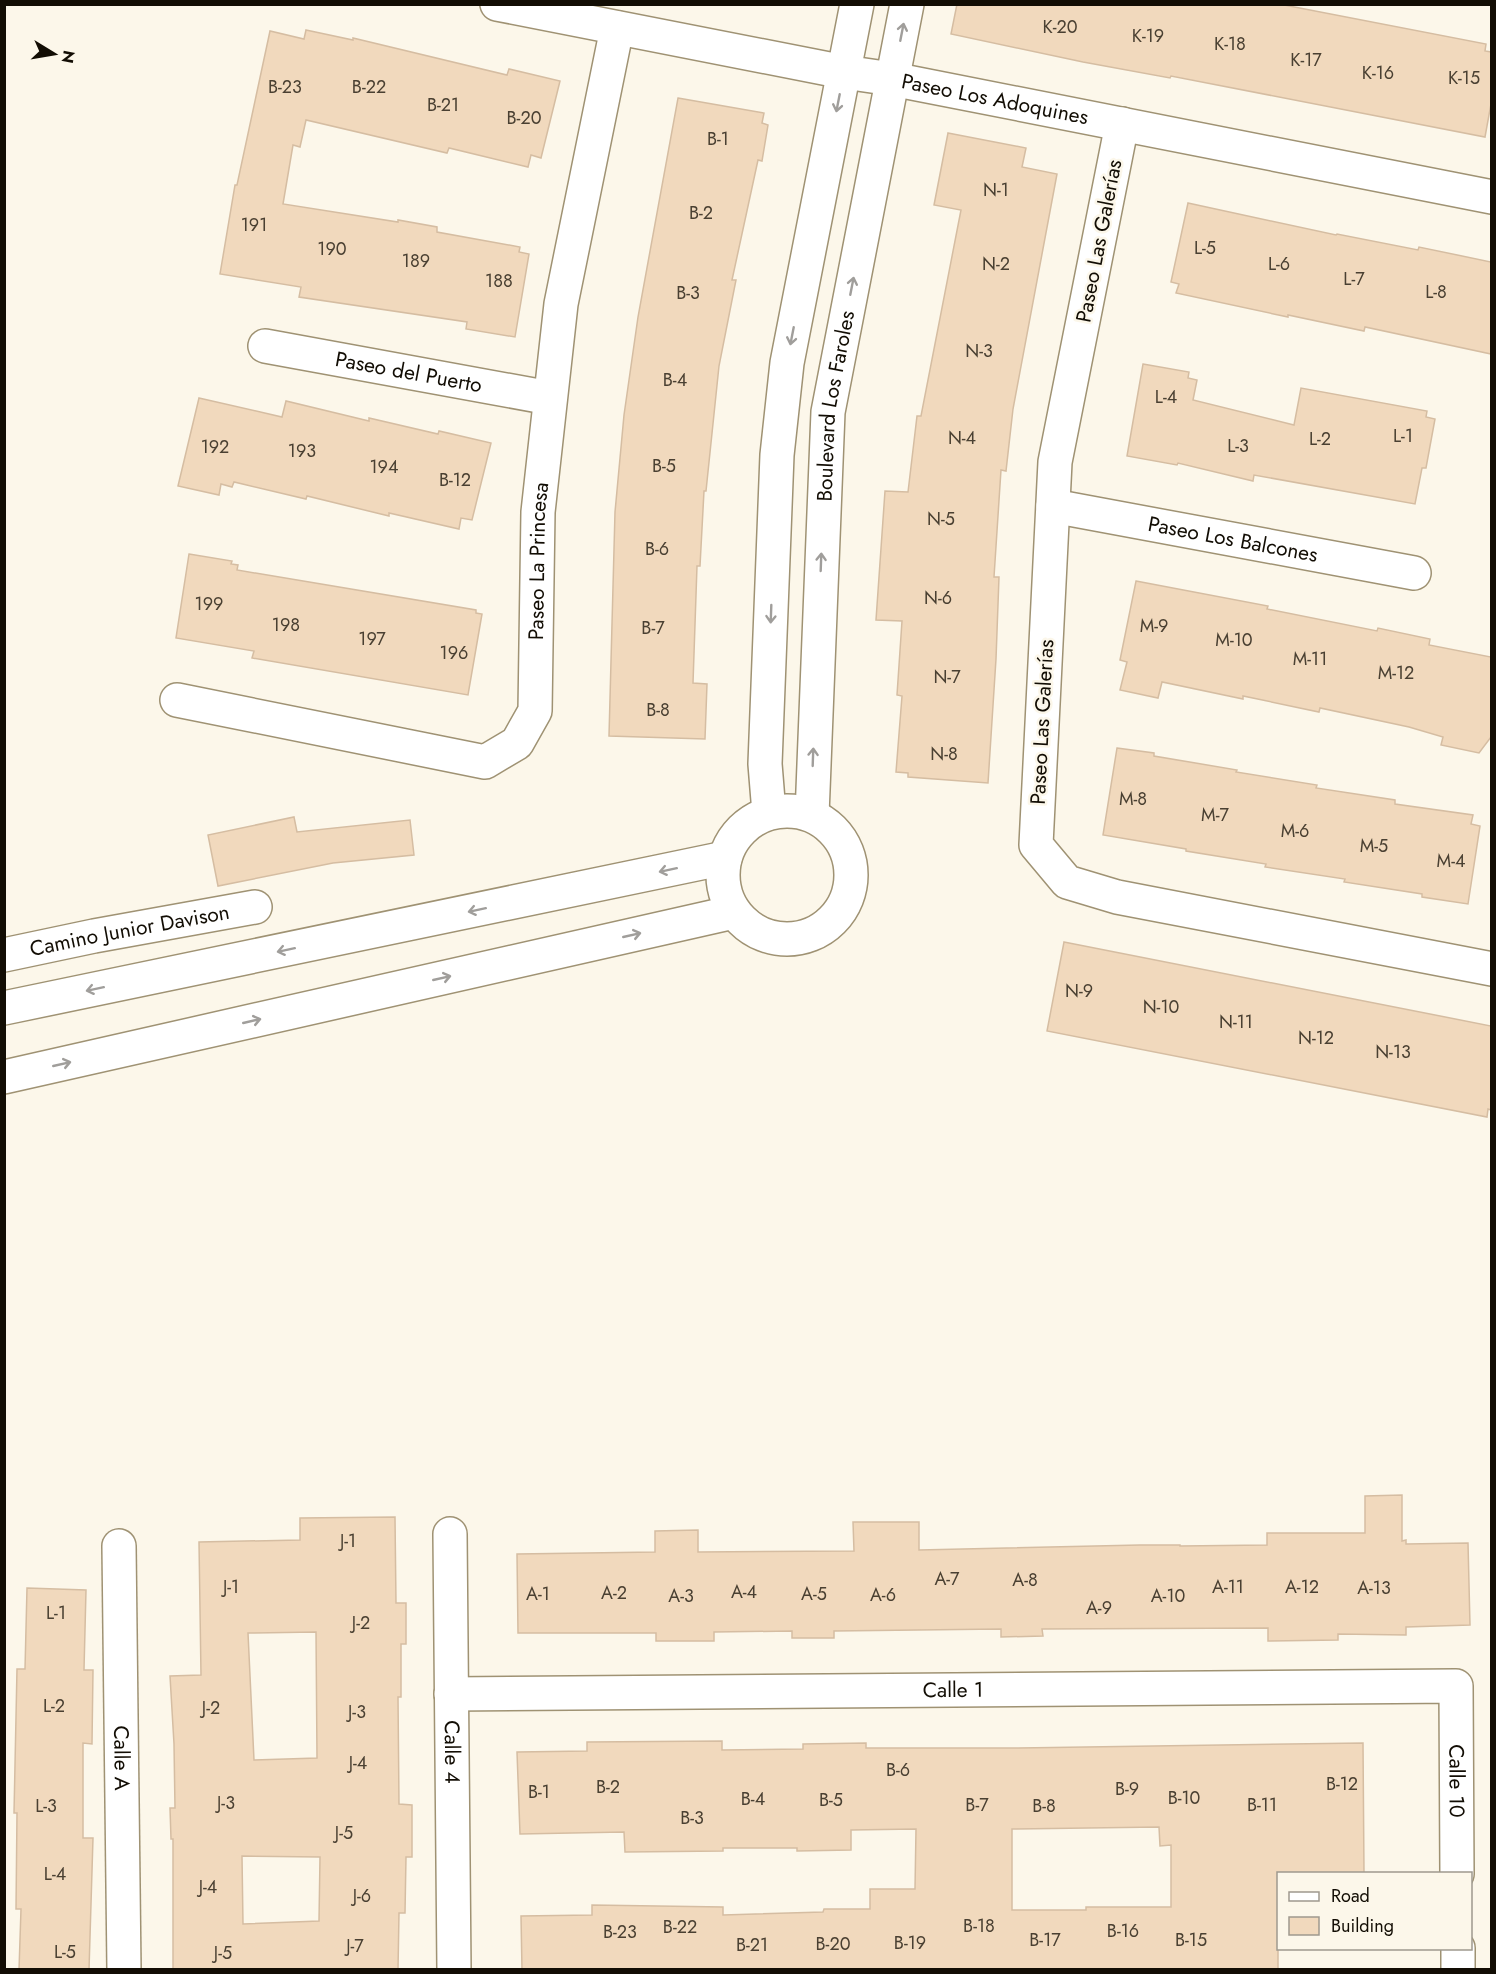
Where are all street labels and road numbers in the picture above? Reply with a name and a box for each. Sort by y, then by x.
street label: Paseo Los Adoquines [899,66,1091,132]
street label: Paseo Las Galerías [1068,157,1130,325]
street label: Boulevard Los Faroles [809,308,862,502]
street label: Paseo del Puerto [333,344,484,400]
street label: Paseo La Princesa [521,481,556,640]
street label: Paseo Los Balcones [1145,509,1320,570]
street label: Paseo Las Galerías [1023,639,1061,805]
street label: Camino Junior Davison [27,897,232,964]
street label: Calle 1 [922,1675,983,1705]
street label: Calle 4 [437,1720,467,1784]
street label: Calle A [106,1725,137,1791]
street label: Calle 10 [1441,1744,1472,1818]

